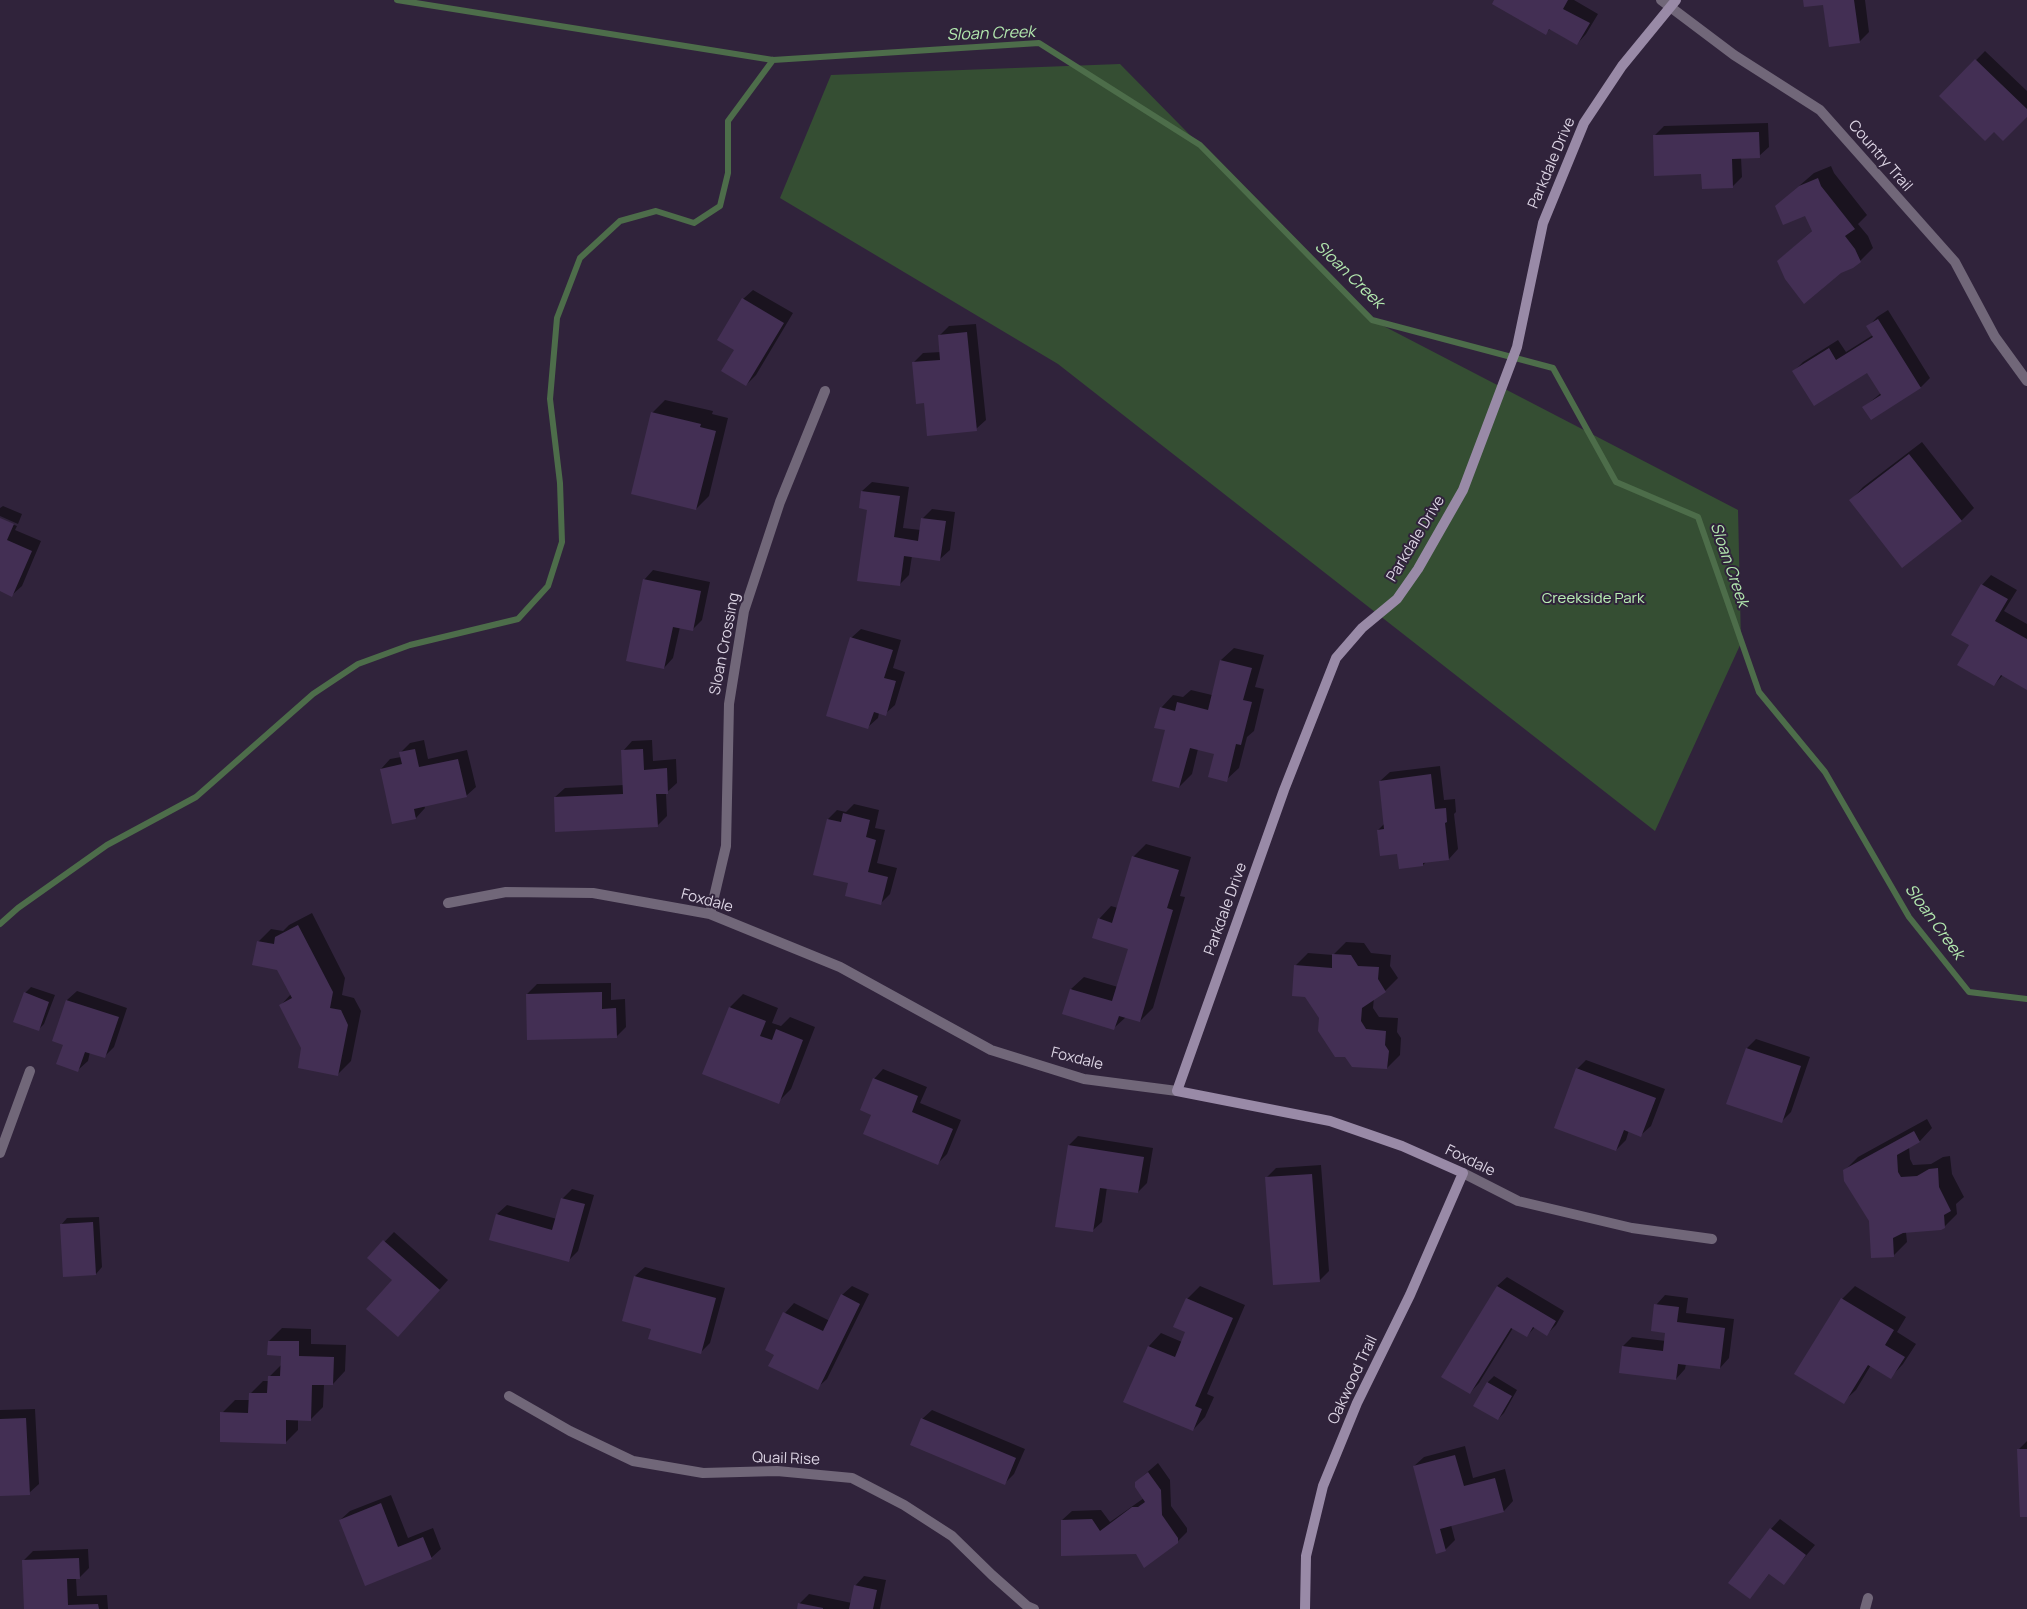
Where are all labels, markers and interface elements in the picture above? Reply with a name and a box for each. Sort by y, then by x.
water label: Sloan Creek [947,23,1035,45]
street label: Parkdale Drive [1525,115,1579,211]
street label: Country Trail [1844,117,1916,195]
water label: Sloan Creek [1311,237,1387,313]
street label: Parkdale Drive [1383,493,1449,585]
water label: Sloan Creek [1706,520,1752,610]
park label: Creekside Park [1542,590,1644,608]
street label: Sloan Crossing [706,591,744,697]
street label: Parkdale Drive [1201,860,1251,958]
water label: Sloan Creek [1900,881,1968,963]
street label: Foxdale [679,885,735,917]
street label: Foxdale [1049,1044,1105,1074]
street label: Foxdale [1442,1141,1498,1181]
street label: Oakwood Trail [1325,1333,1381,1427]
street label: Quail Rise [752,1449,820,1469]

